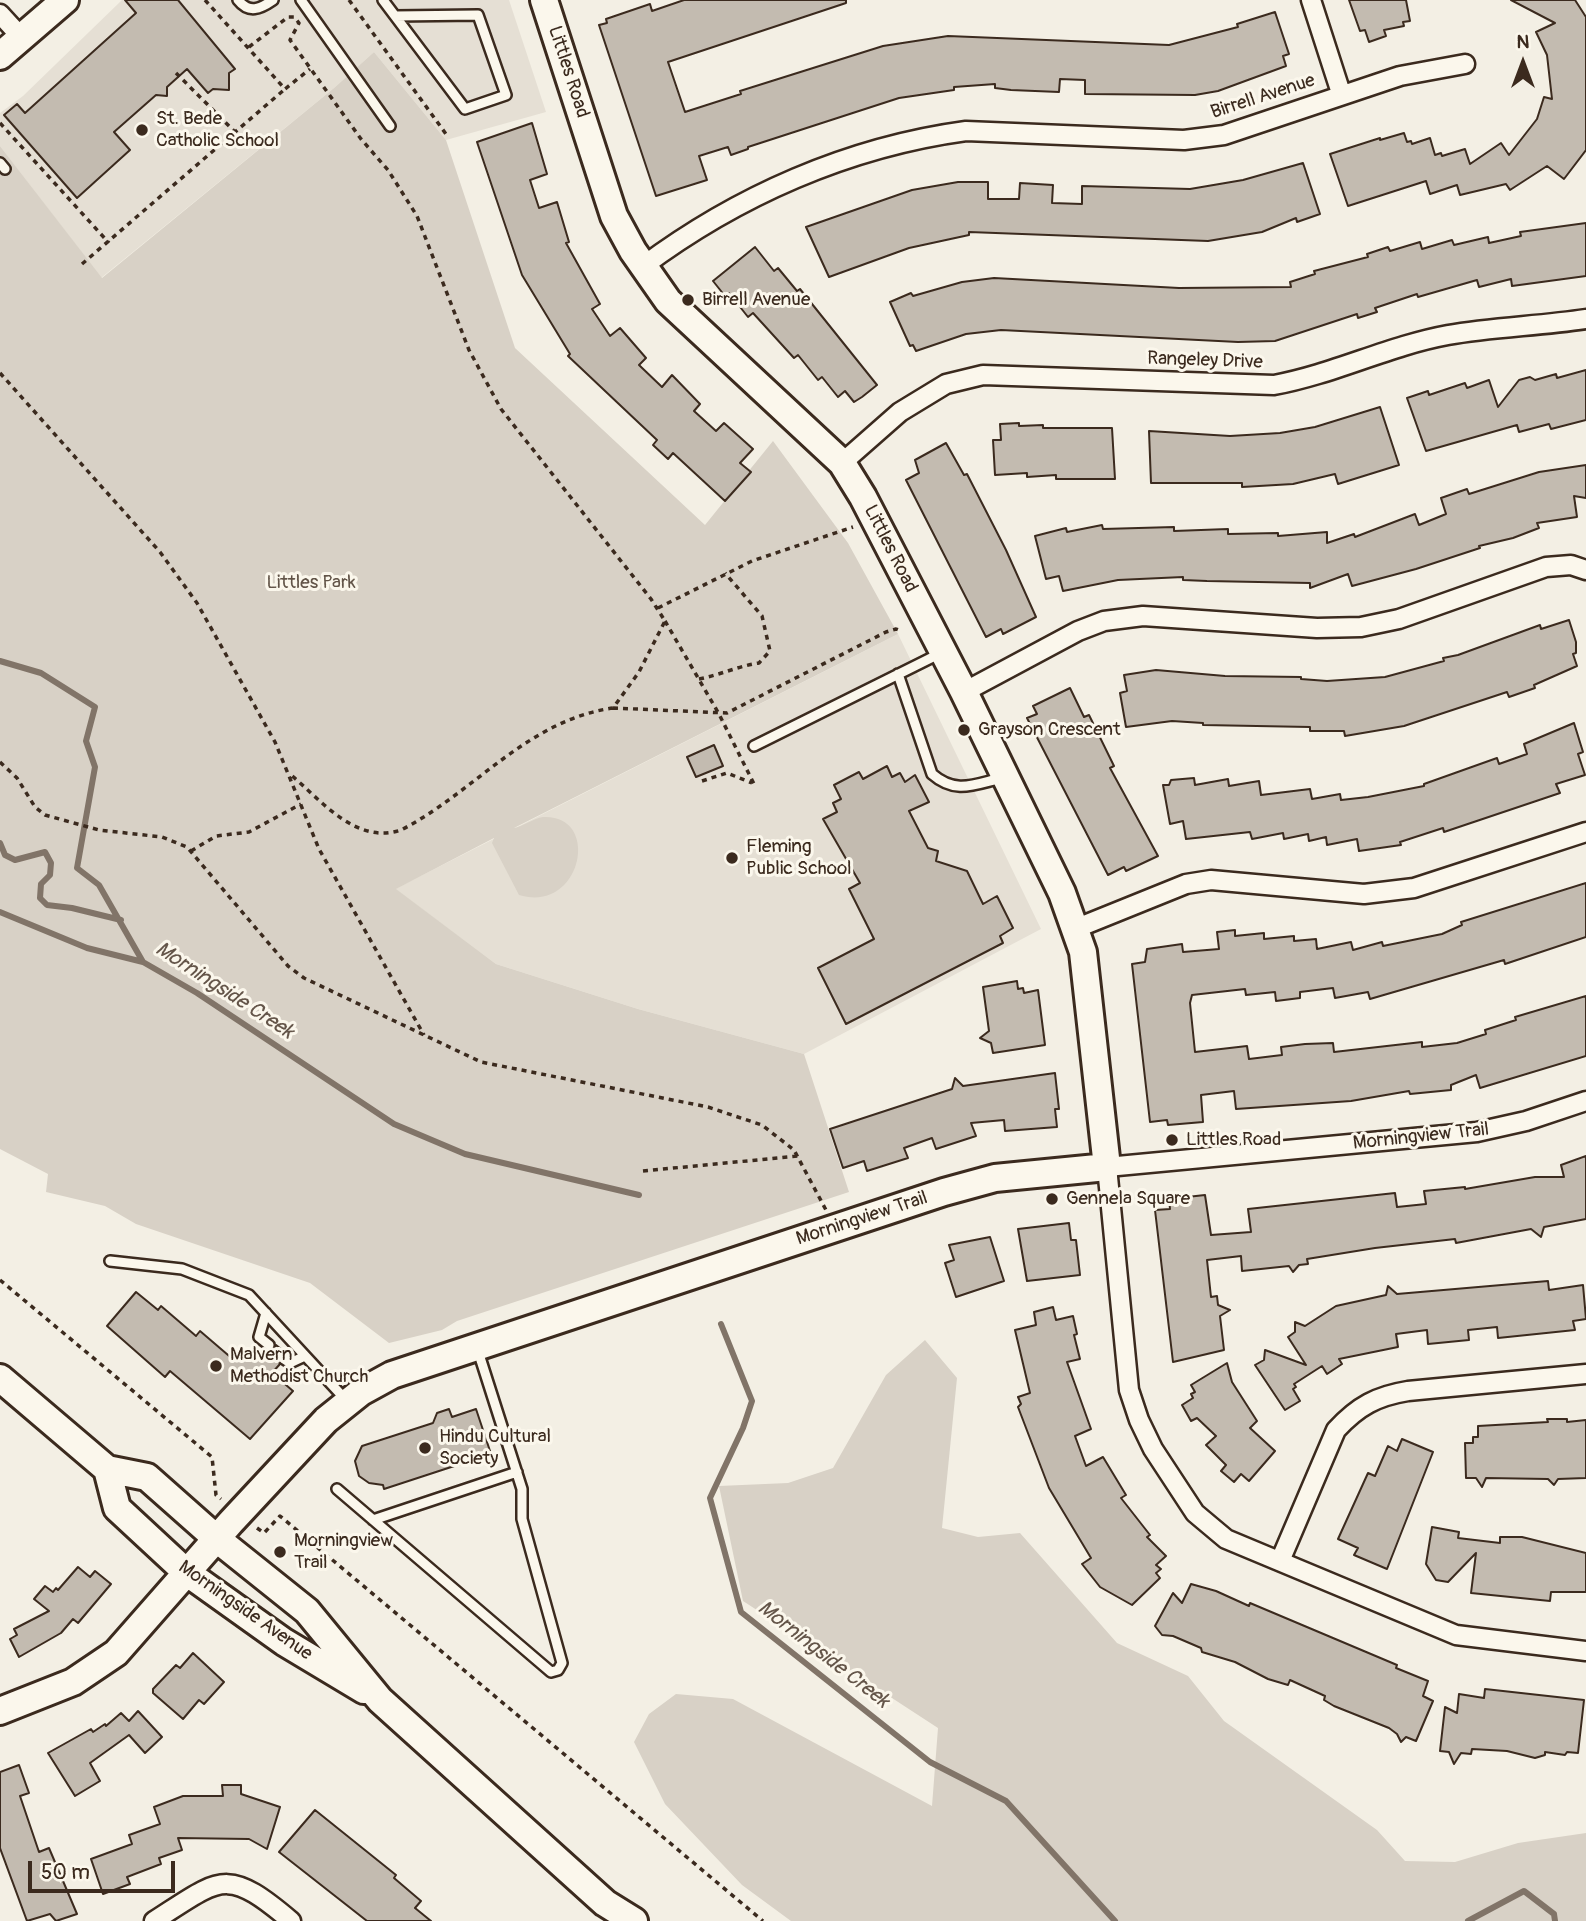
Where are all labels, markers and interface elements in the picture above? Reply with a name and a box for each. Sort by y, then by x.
street label: Littles Road [542,23,594,121]
north arrow [1488,28,1558,98]
text: N [1517,30,1529,54]
street label: Birrell Avenue [1208,69,1318,125]
place label: St. Bede Catholic School [156,108,279,152]
marker: St. Bede Catholic School [134,122,150,138]
place label: Birrell Avenue [702,289,810,311]
marker: Birrell Avenue [680,292,696,308]
street label: Rangeley Drive [1147,348,1263,374]
street label: Littles Road [858,501,922,597]
park label: Littles Park [266,572,356,594]
place label: Grayson Crescent [978,719,1121,741]
marker: Grayson Crescent [956,722,972,738]
place label: Fleming Public School [746,836,852,880]
marker: Fleming Public School [724,850,740,866]
water label: Morningside Creek [150,937,298,1045]
street label: Morningview Trail [1352,1119,1490,1155]
place label: Littles Road [1186,1129,1281,1151]
marker: Littles Road [1164,1132,1180,1148]
street label: Morningview Trail [793,1187,931,1251]
place label: Gennela Square [1066,1188,1190,1210]
marker: Gennela Square [1044,1191,1060,1207]
place label: Malvern Methodist Church [230,1344,368,1388]
marker: Malvern Methodist Church [208,1358,224,1374]
place label: Hindu Cultural Society [439,1426,551,1470]
marker: Hindu Cultural Society [417,1440,433,1456]
place label: Morningview Trail [294,1530,393,1574]
marker: Morningview Trail [272,1544,288,1560]
street label: Morningside Avenue [174,1556,316,1666]
water label: Morningside Creek [752,1596,894,1714]
scale bar [32,1848,178,1892]
text: 50 m [41,1859,90,1886]

